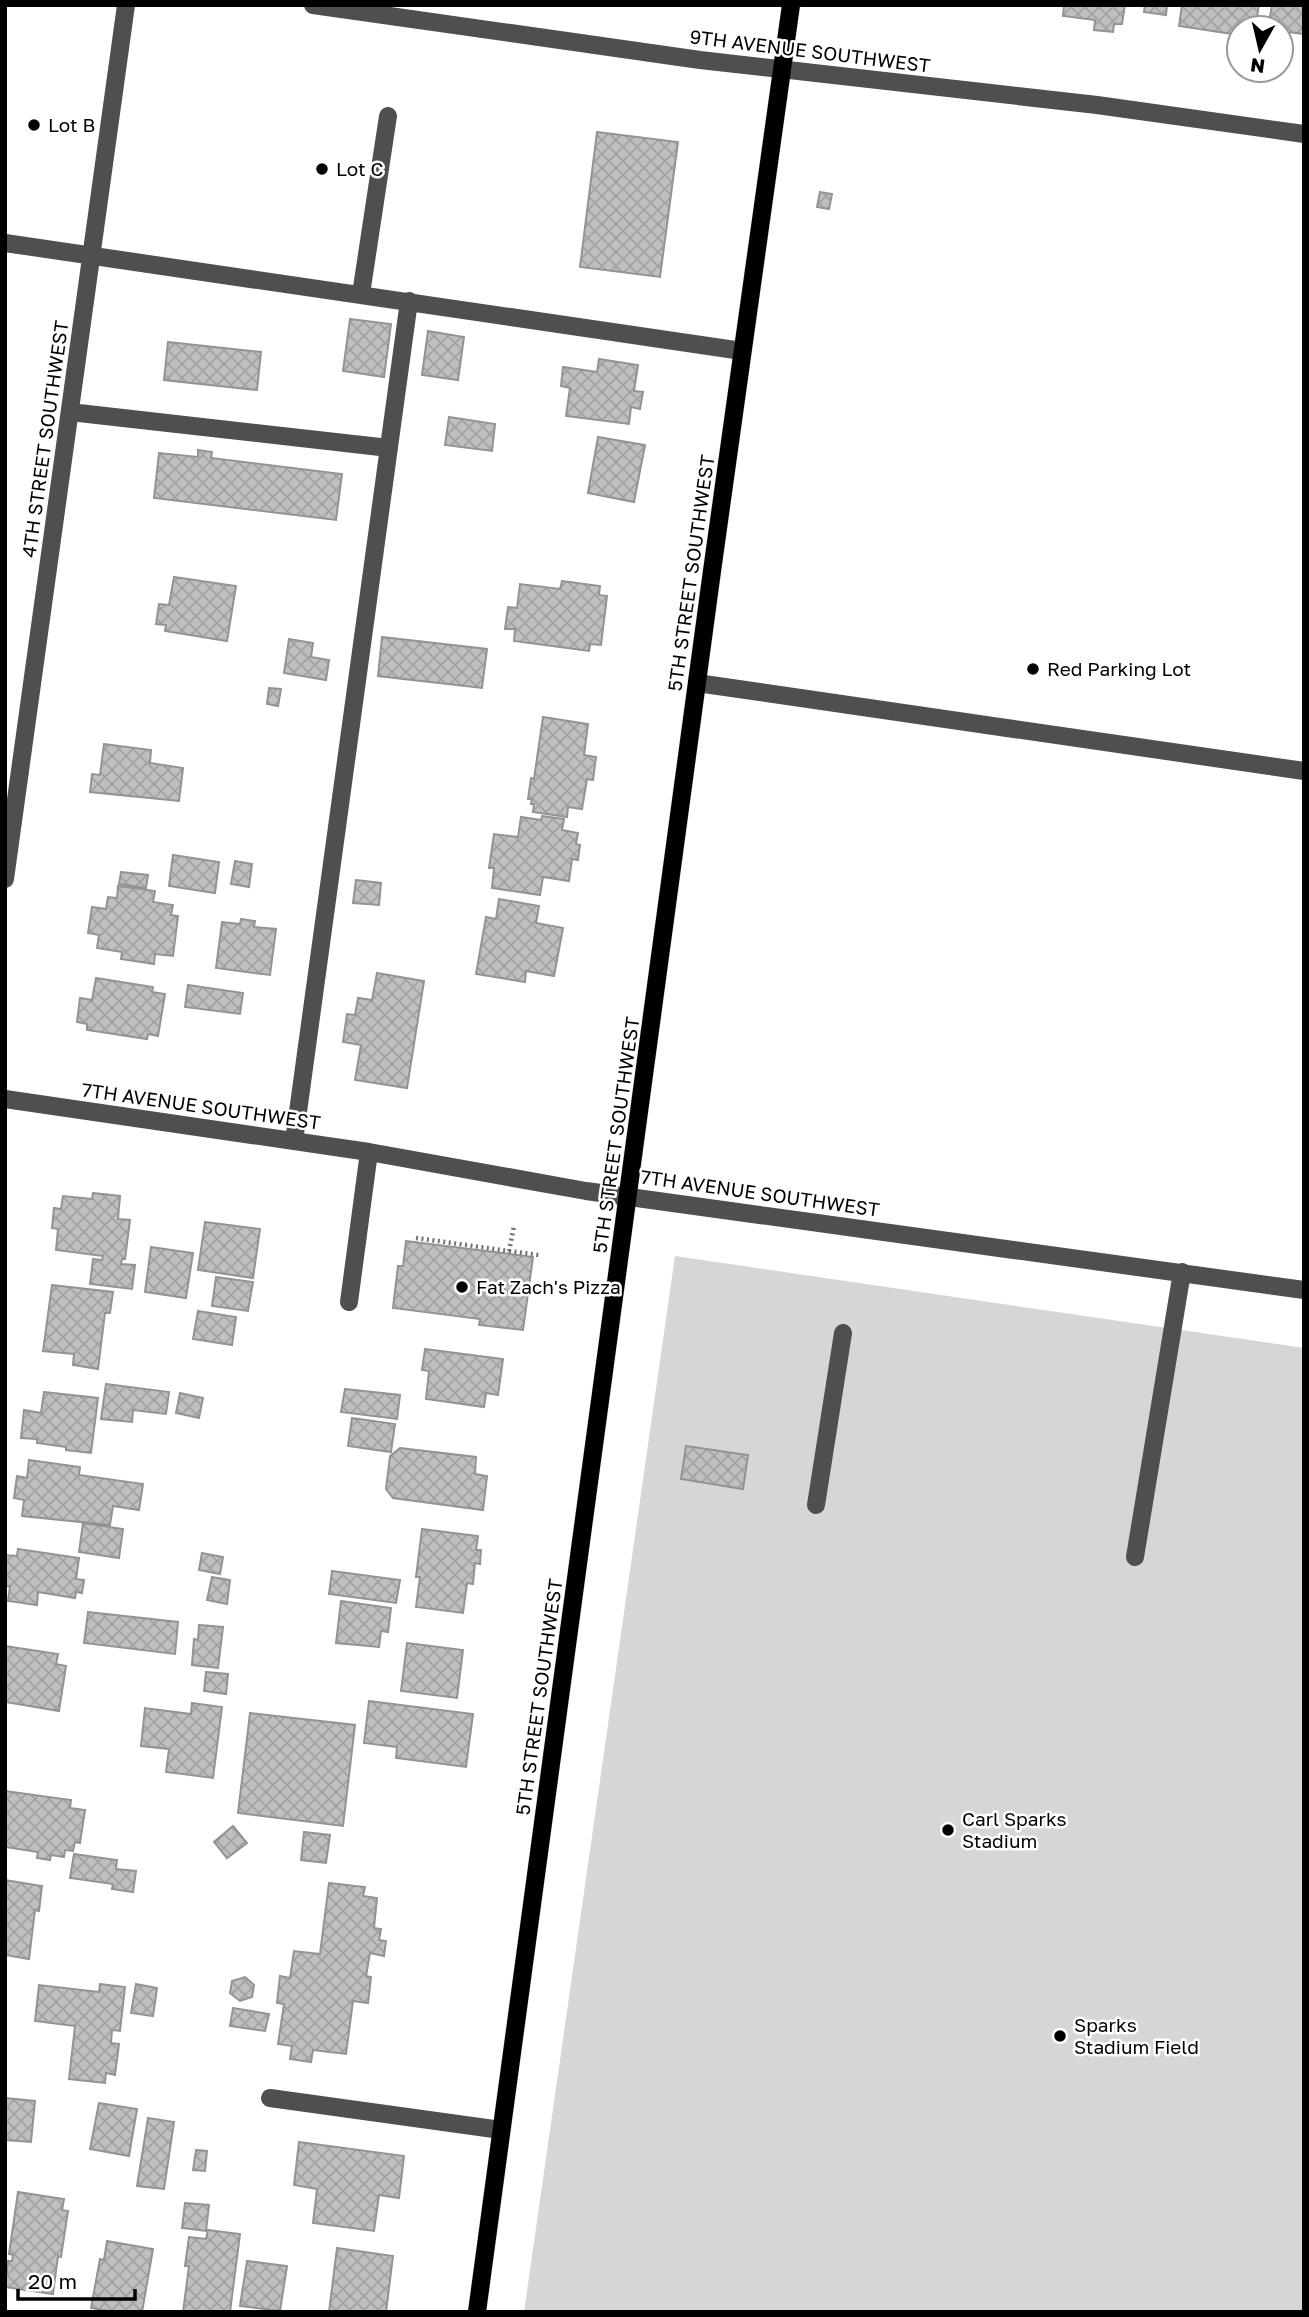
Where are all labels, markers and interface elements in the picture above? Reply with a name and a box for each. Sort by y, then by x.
north arrow [1225,14,1295,84]
street label: 9TH AVENUE SOUTHWEST [688,24,932,77]
text: N [1249,54,1266,79]
place label: Lot B [48,113,95,136]
marker: Lot B [26,117,42,133]
place label: Lot C [336,157,383,180]
marker: Lot C [314,161,330,177]
street label: 4TH STREET SOUTHWEST [16,319,73,559]
street label: 5TH STREET SOUTHWEST [663,453,719,693]
place label: Red Parking Lot [1047,657,1191,680]
marker: Red Parking Lot [1025,661,1041,677]
street label: 5TH STREET SOUTHWEST [588,1015,644,1255]
street label: 7TH AVENUE SOUTHWEST [80,1077,322,1134]
street label: 7TH AVENUE SOUTHWEST [639,1164,881,1221]
place label: Fat Zach's Pizza [476,1275,621,1298]
marker: Fat Zach's Pizza [454,1279,470,1295]
street label: 5TH STREET SOUTHWEST [511,1577,567,1817]
place label: Carl Sparks Stadium [962,1807,1067,1852]
marker: Carl Sparks Stadium [940,1822,956,1838]
place label: Sparks Stadium Field [1074,2013,1199,2058]
marker: Sparks Stadium Field [1052,2028,1068,2044]
scale bar [18,2258,135,2302]
text: 20 m [28,2268,77,2294]

